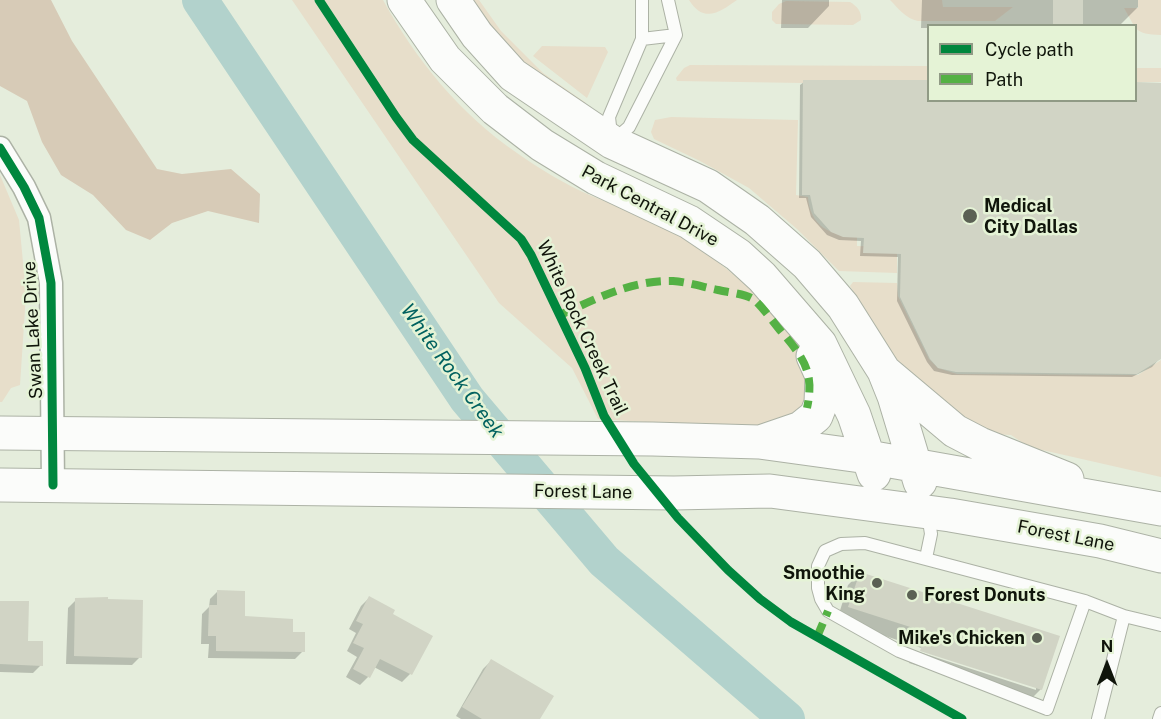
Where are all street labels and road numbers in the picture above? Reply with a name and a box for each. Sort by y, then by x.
street label: Park Central Drive [578,161,722,251]
street label: White Rock Creek Trail [532,237,632,419]
street label: Swan Lake Drive [19,260,47,400]
street label: Forest Lane [534,480,632,504]
street label: Forest Lane [1016,516,1116,556]

